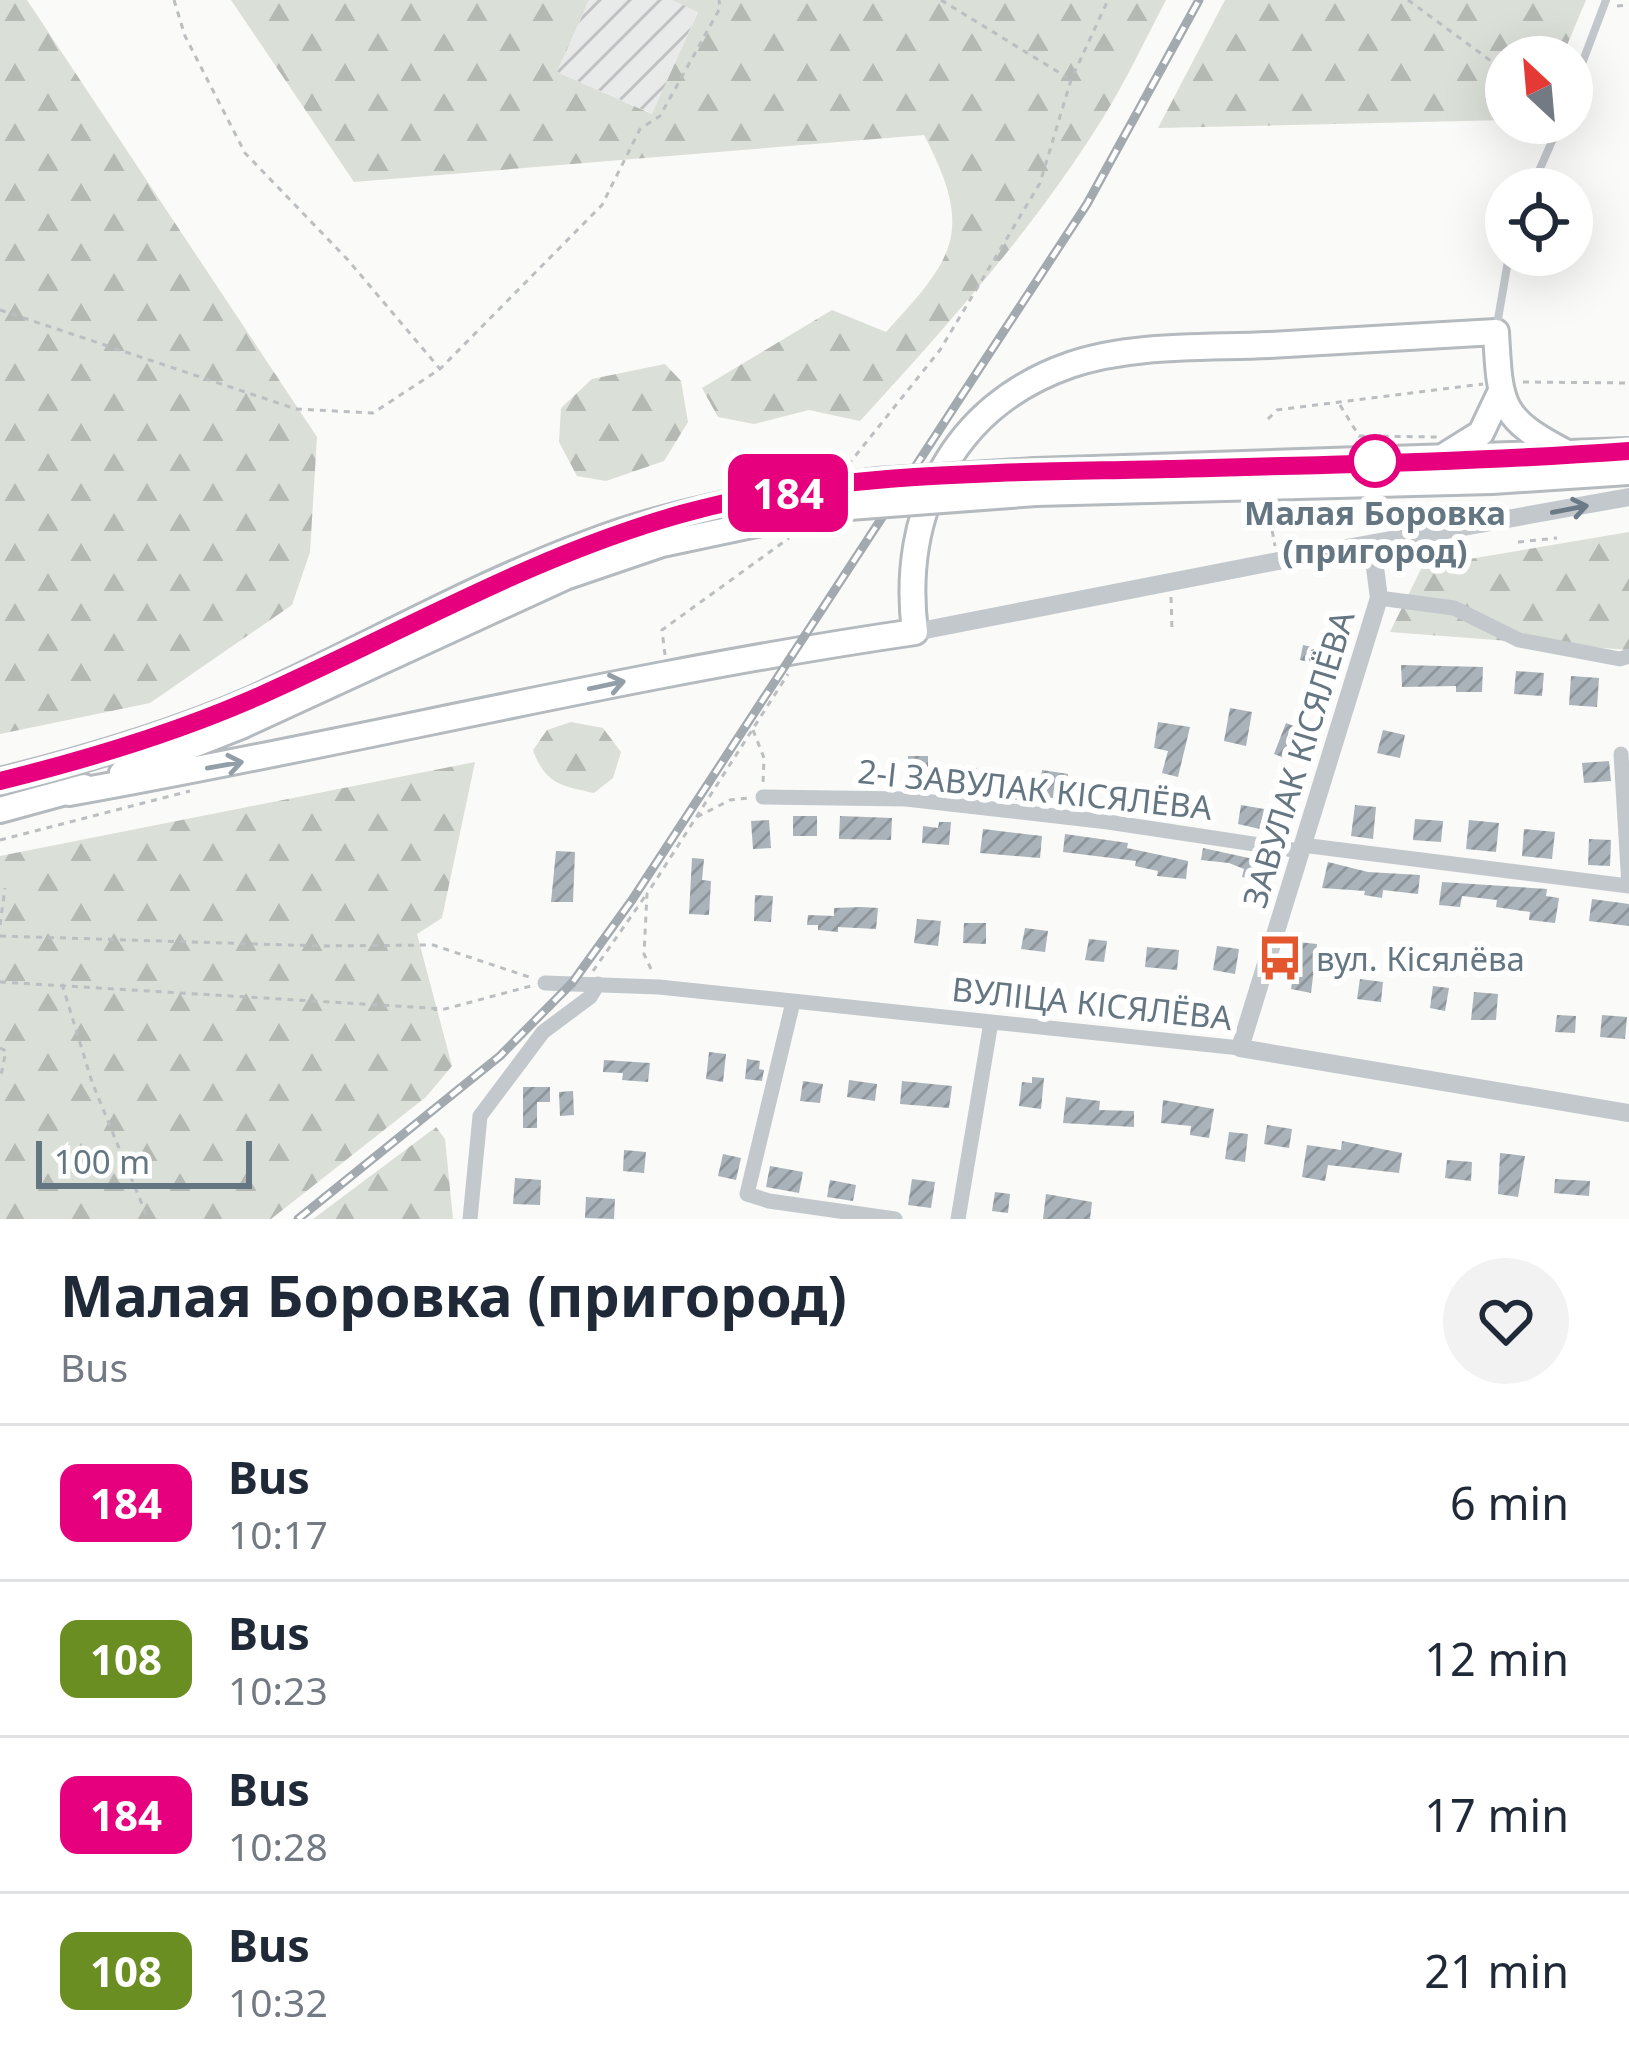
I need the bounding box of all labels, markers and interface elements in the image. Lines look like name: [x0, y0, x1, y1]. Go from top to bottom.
north arrow: [1485, 36, 1593, 144]
map controls: [1485, 36, 1593, 276]
button: locate: [1485, 168, 1593, 276]
marker: Малая Боровка (пригород): [1350, 436, 1400, 486]
line badge: 184: [719, 454, 857, 532]
text: 184: [752, 464, 824, 521]
place label: Малая Боровка (пригород): [1244, 490, 1506, 573]
one-way arrow: [1550, 497, 1589, 519]
street label: ЗАВУЛАК КІСЯЛЁВА: [1231, 604, 1365, 913]
one-way arrow: [586, 673, 625, 695]
street label: 2-І ЗАВУЛАК КІСЯЛЁВА: [856, 748, 1215, 830]
one-way arrow: [205, 753, 244, 776]
bus stop icon: вул. Кісялёва: [1255, 933, 1305, 983]
place label: вул. Кісялёва: [1316, 936, 1525, 981]
street label: ВУЛІЦА КІСЯЛЁВА: [950, 966, 1235, 1040]
scale bar: [36, 1135, 252, 1188]
text: 100 m: [54, 1139, 150, 1184]
text: Малая Боровка (пригород): [60, 1256, 847, 1334]
button: heart: [1443, 1258, 1569, 1384]
text: Bus: [60, 1340, 128, 1393]
text: Bus: [228, 1446, 310, 1507]
text: 6 min: [1450, 1472, 1569, 1533]
text: 184: [90, 1474, 162, 1531]
text: 10:17: [228, 1507, 328, 1560]
text: Bus: [228, 1602, 310, 1663]
text: 12 min: [1424, 1628, 1569, 1689]
text: 108: [90, 1630, 162, 1687]
text: 10:23: [228, 1663, 328, 1716]
text: Bus: [228, 1758, 310, 1819]
text: 17 min: [1424, 1784, 1569, 1845]
text: 184: [90, 1786, 162, 1843]
text: 10:28: [228, 1819, 328, 1872]
text: Bus: [228, 1914, 310, 1975]
text: 21 min: [1424, 1940, 1569, 2001]
text: 108: [90, 1942, 162, 1999]
text: 10:32: [228, 1975, 328, 2028]

